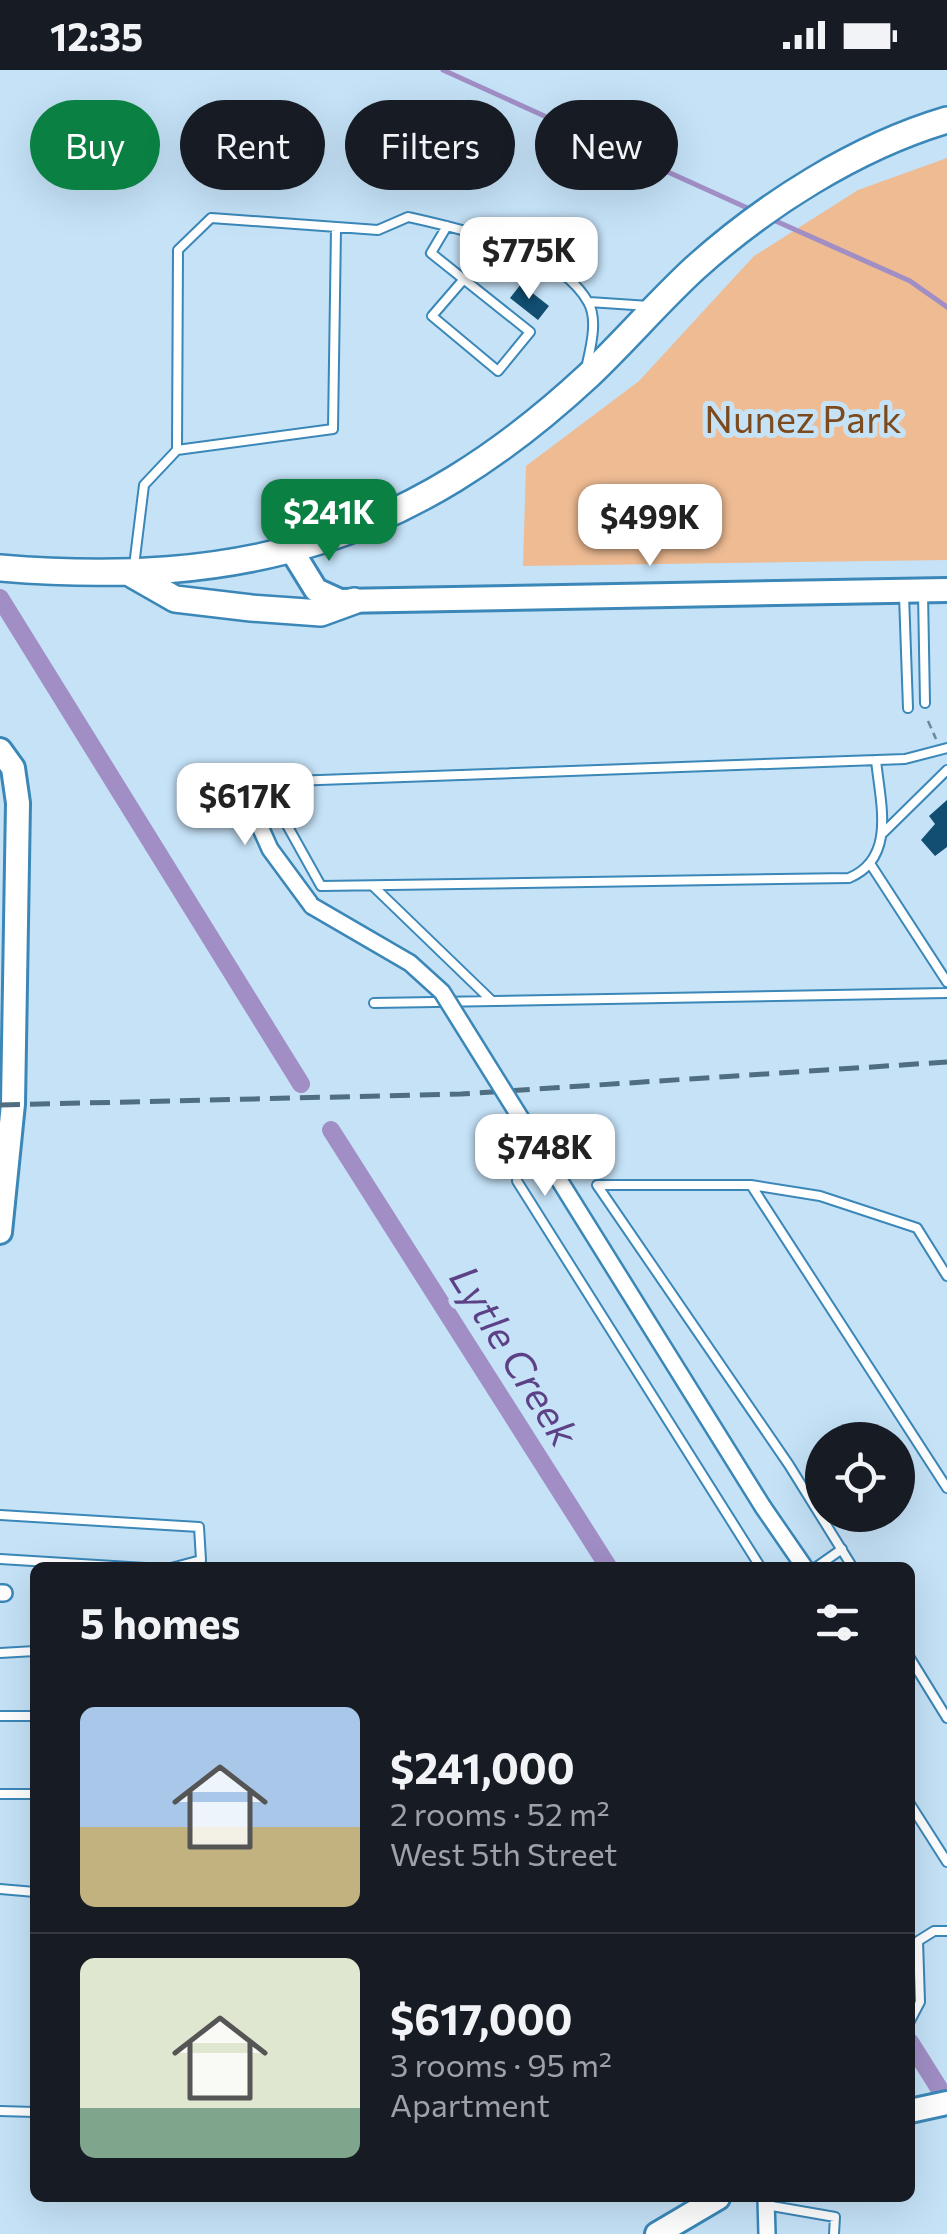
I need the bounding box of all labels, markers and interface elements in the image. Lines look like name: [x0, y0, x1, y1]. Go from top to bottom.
text: 12:35: [50, 12, 143, 59]
chip: Buy: [30, 100, 160, 190]
chip: Rent: [180, 100, 325, 190]
chip: Filters: [345, 100, 515, 190]
chip: New: [535, 100, 678, 190]
pin: $775K: [459, 217, 599, 302]
text: $775K: [482, 229, 576, 269]
park label: Nunez Park: [704, 394, 902, 441]
pin: $241K: [259, 479, 399, 564]
pin: $499K: [580, 484, 720, 569]
text: $241K: [283, 491, 375, 531]
text: $499K: [600, 496, 700, 536]
pin: $617K: [175, 763, 315, 848]
text: $617K: [199, 775, 291, 815]
pin: $748K: [475, 1114, 615, 1199]
text: $748K: [497, 1126, 593, 1166]
water label: Lytle Creek: [441, 1256, 591, 1455]
map controls: [805, 1422, 915, 1532]
button: locate: [805, 1422, 915, 1532]
icon: filters: [810, 1595, 865, 1650]
text: 5 homes: [80, 1596, 240, 1648]
text: $241,000: [390, 1741, 575, 1793]
icon: home: [160, 1747, 280, 1867]
text: 2 rooms · 52 m²: [390, 1793, 610, 1833]
text: West 5th Street: [390, 1833, 617, 1873]
text: $617,000: [390, 1992, 572, 2044]
icon: home: [160, 1998, 280, 2118]
text: 3 rooms · 95 m²: [390, 2044, 612, 2084]
text: Apartment: [390, 2084, 550, 2124]

